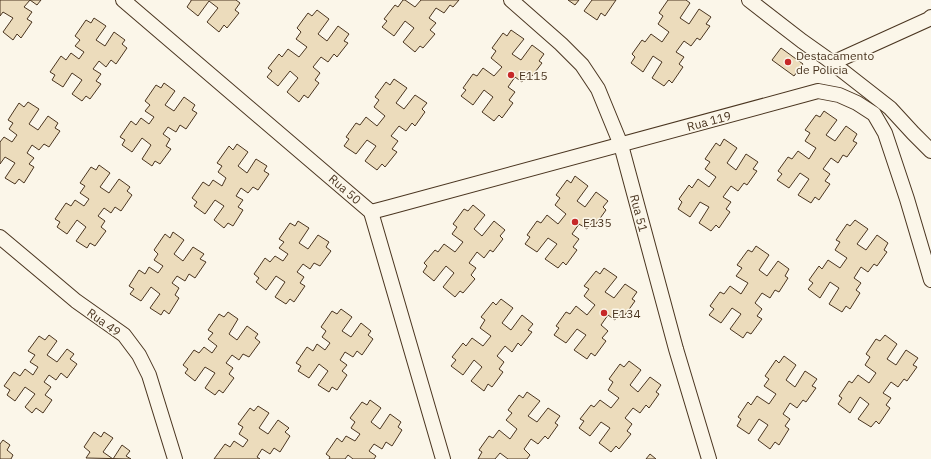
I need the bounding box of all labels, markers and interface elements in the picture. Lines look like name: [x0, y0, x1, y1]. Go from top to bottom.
place label: Destacamento de Policia: [796, 48, 875, 77]
marker: Destacamento de Policia: [783, 57, 793, 67]
place label: E115: [519, 68, 548, 83]
marker: E115: [506, 70, 516, 80]
street label: Rua 119: [685, 108, 733, 134]
street label: Rua 50: [326, 171, 364, 207]
street label: Rua 51: [627, 193, 651, 233]
place label: E135: [583, 215, 612, 230]
marker: E135: [570, 217, 580, 227]
street label: Rua 49: [84, 305, 124, 339]
place label: E134: [612, 306, 641, 321]
marker: E134: [599, 308, 609, 318]

